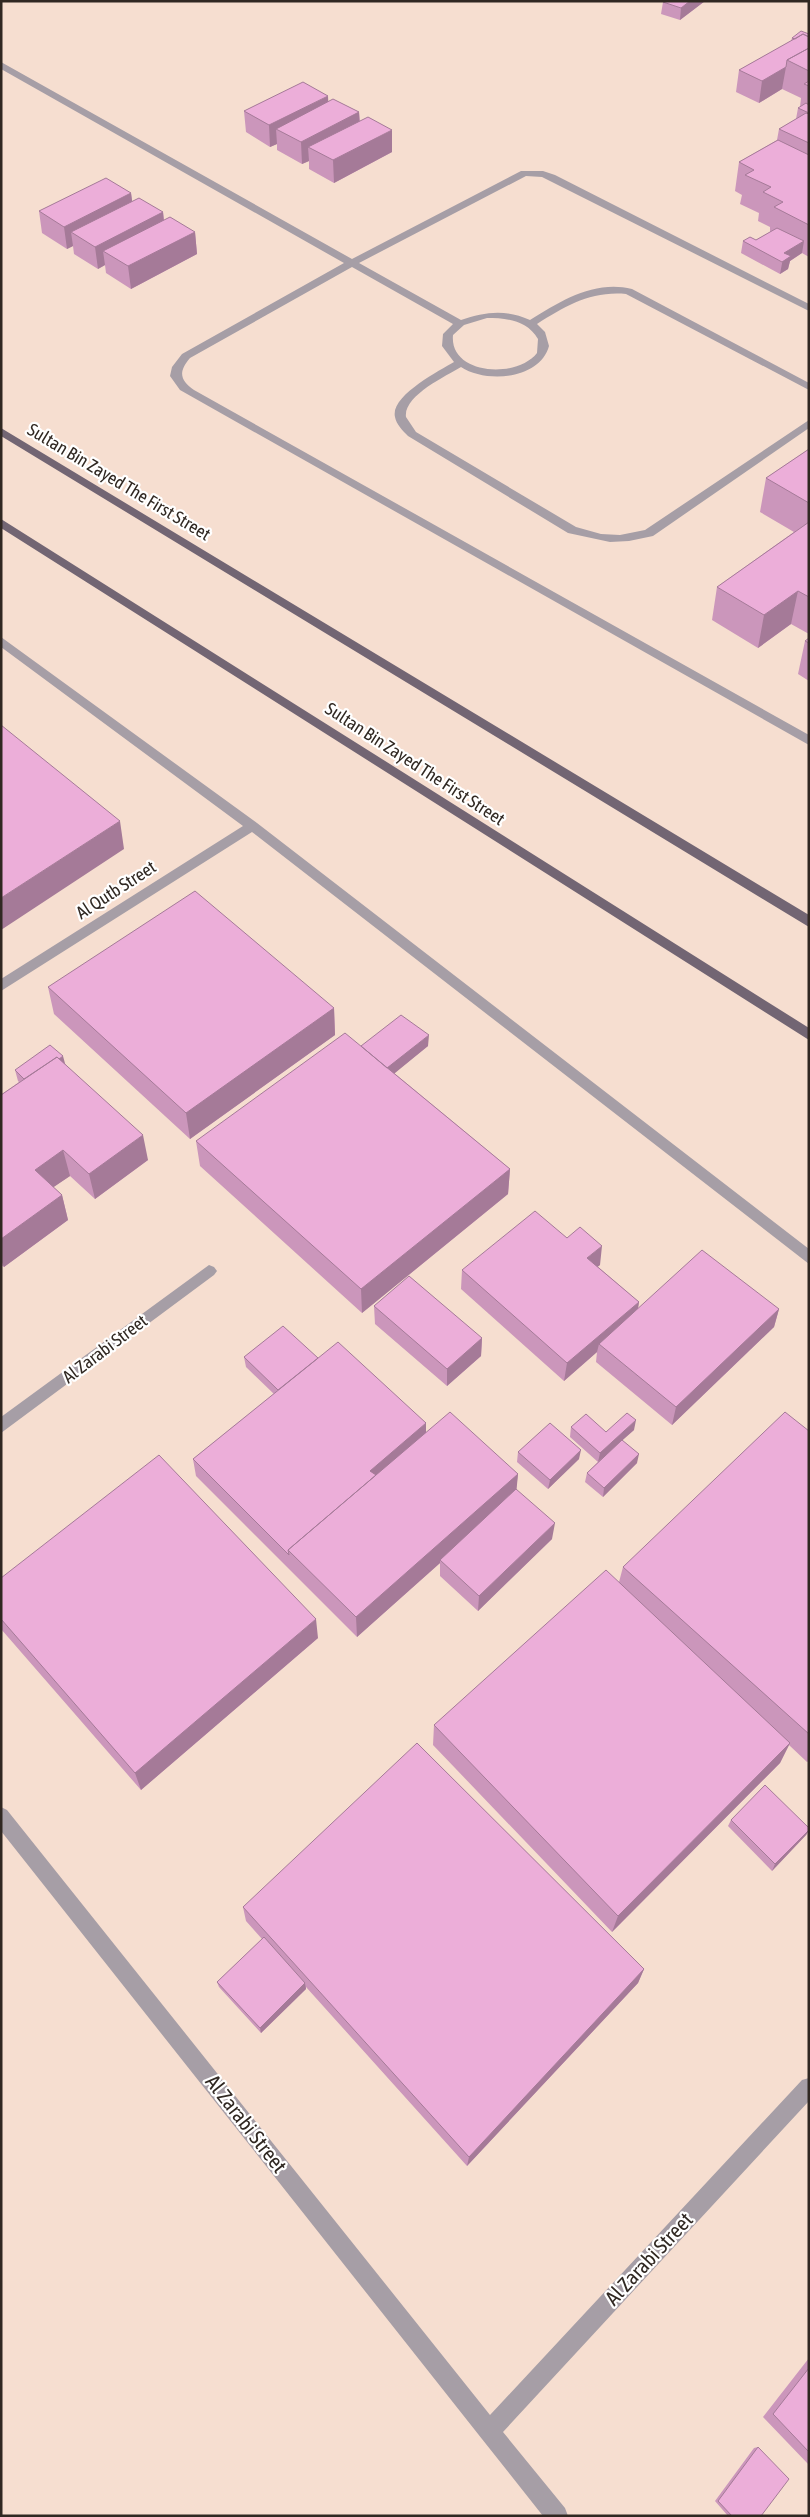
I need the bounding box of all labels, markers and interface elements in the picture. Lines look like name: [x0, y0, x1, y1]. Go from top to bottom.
street label: Sultan Bin Zayed The First Street: [24, 419, 214, 545]
street label: Sultan Bin Zayed The First Street: [322, 698, 509, 829]
street label: Al Qutb Street: [72, 856, 160, 923]
street label: Al Zarabi Street: [58, 1310, 151, 1387]
street label: Al Zarabi Street: [201, 2070, 292, 2177]
street label: Al Zarabi Street: [600, 2207, 697, 2309]

